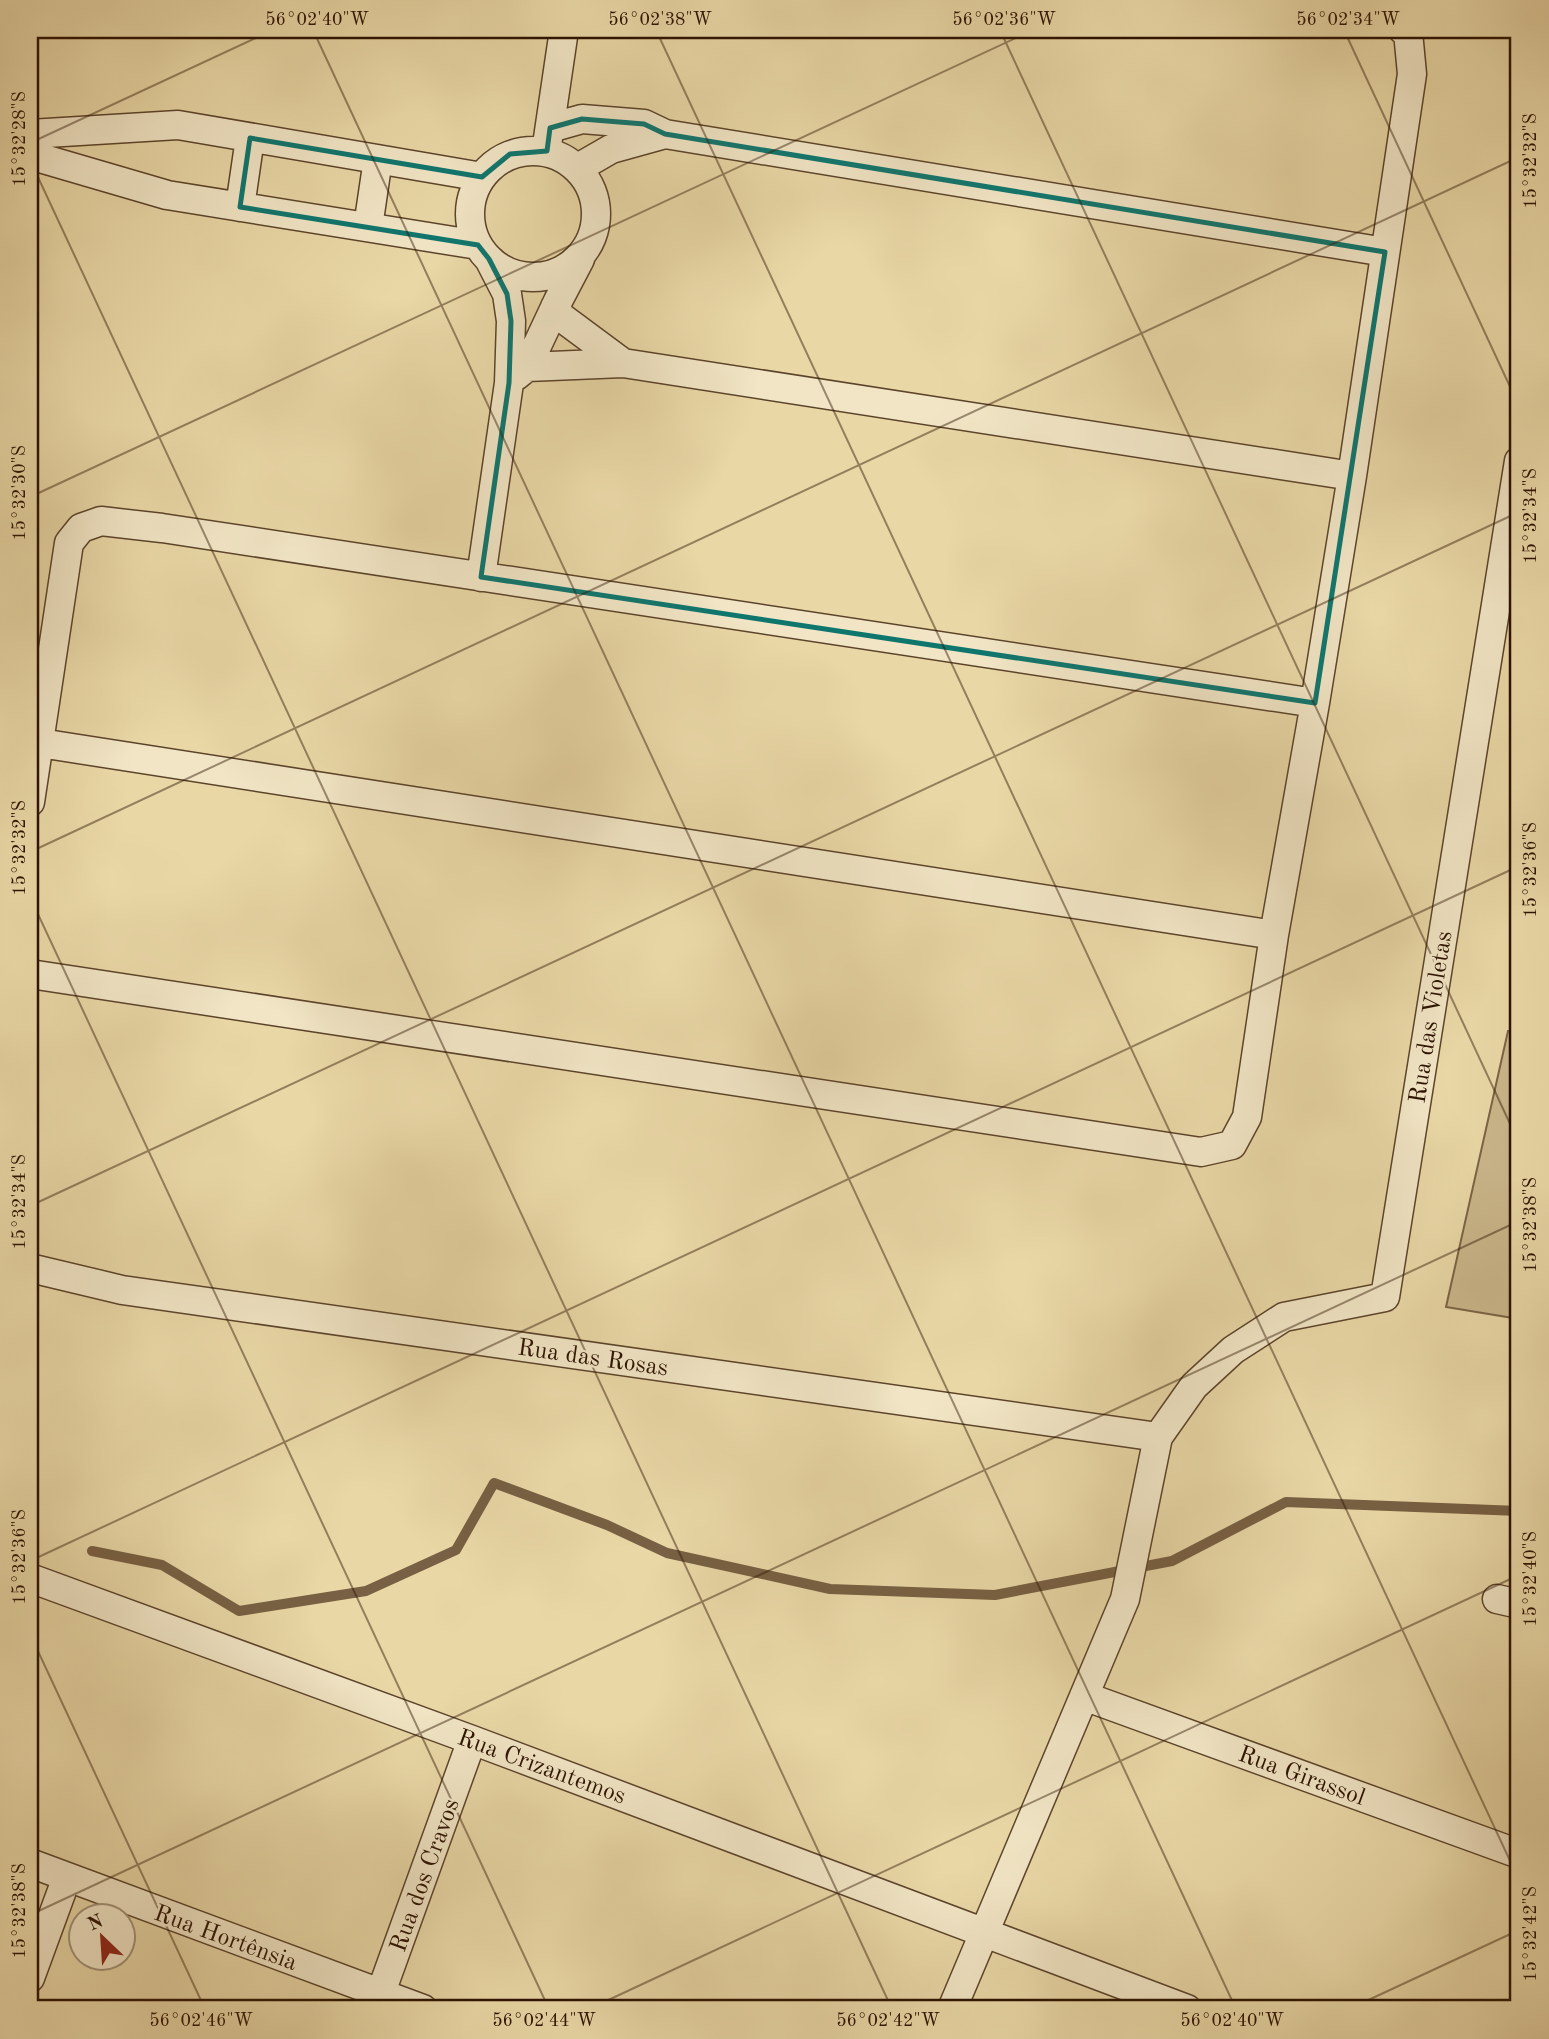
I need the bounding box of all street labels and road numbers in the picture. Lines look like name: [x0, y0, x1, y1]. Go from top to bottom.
street label: Rua das Violetas: [1407, 929, 1457, 1105]
street label: Rua das Rosas: [516, 1337, 670, 1381]
street label: Rua Crizantemos: [454, 1726, 629, 1809]
street label: Rua Girassol: [1235, 1743, 1368, 1811]
street label: Rua dos Cravos: [387, 1796, 465, 1955]
street label: Rua Hortênsia: [151, 1902, 300, 1976]

